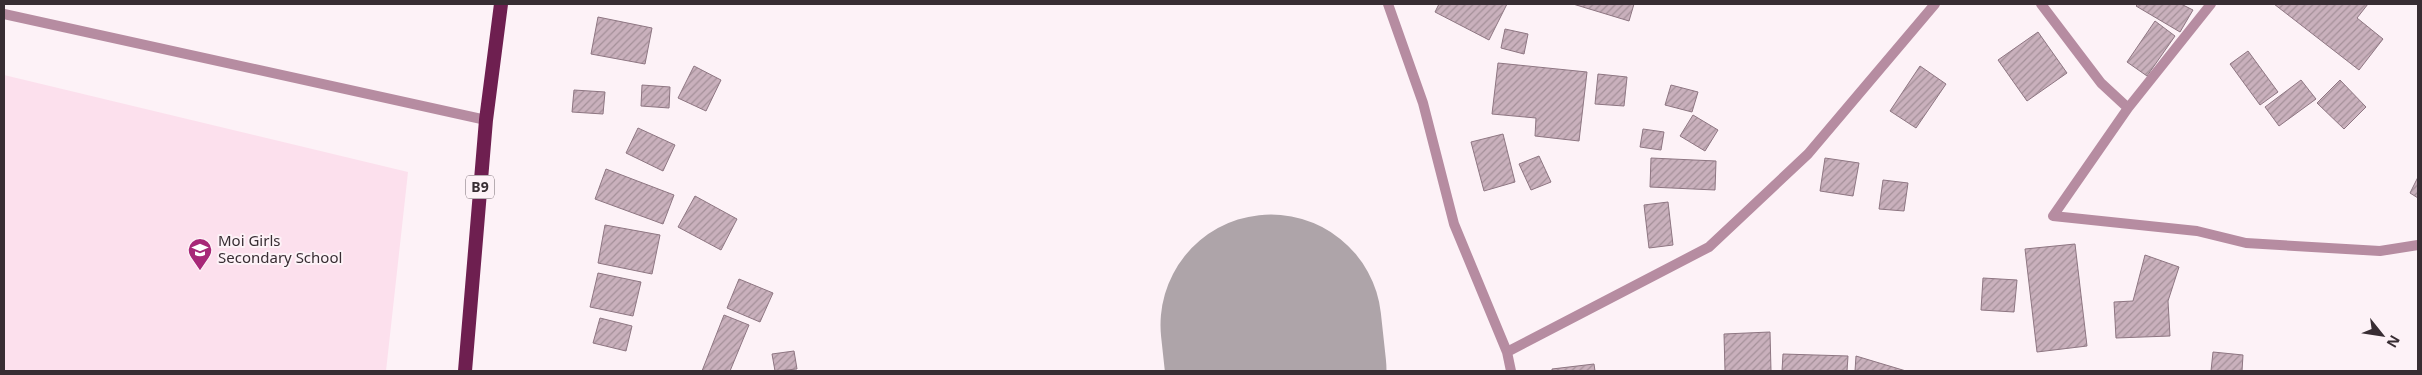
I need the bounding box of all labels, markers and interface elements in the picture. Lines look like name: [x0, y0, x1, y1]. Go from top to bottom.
road number: B9: [466, 176, 494, 198]
place label: Moi Girls Secondary School: [218, 230, 342, 267]
school or university icon: Moi Girls Secondary School: [187, 237, 213, 271]
north arrow: [2357, 310, 2407, 360]
text: N: [2383, 332, 2405, 351]

